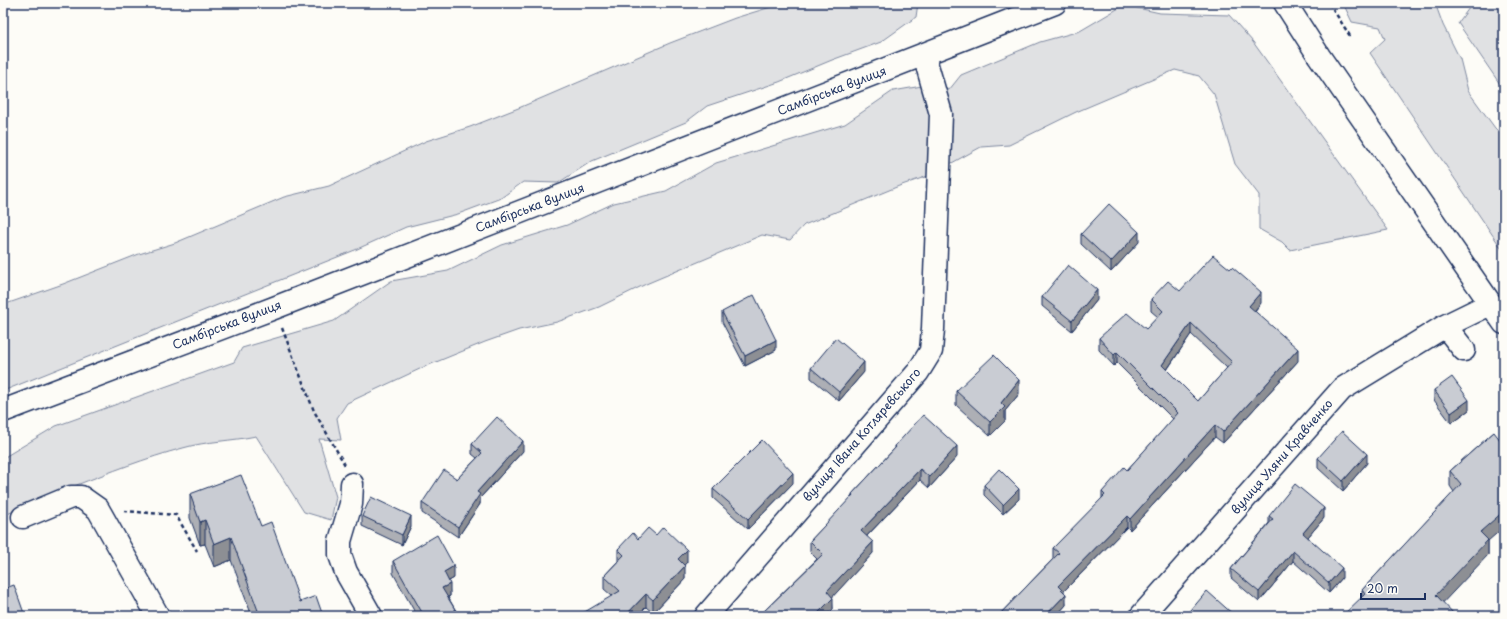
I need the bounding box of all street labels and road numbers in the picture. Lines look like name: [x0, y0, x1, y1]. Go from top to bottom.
street label: Самбірська вулиця: [775, 61, 889, 119]
street label: Самбірська вулиця: [473, 178, 587, 236]
street label: Самбірська вулиця: [170, 295, 284, 353]
street label: вулиця Івана Котляревського: [798, 363, 925, 505]
street label: вулиця Уляни Кравченко: [1226, 395, 1337, 518]

